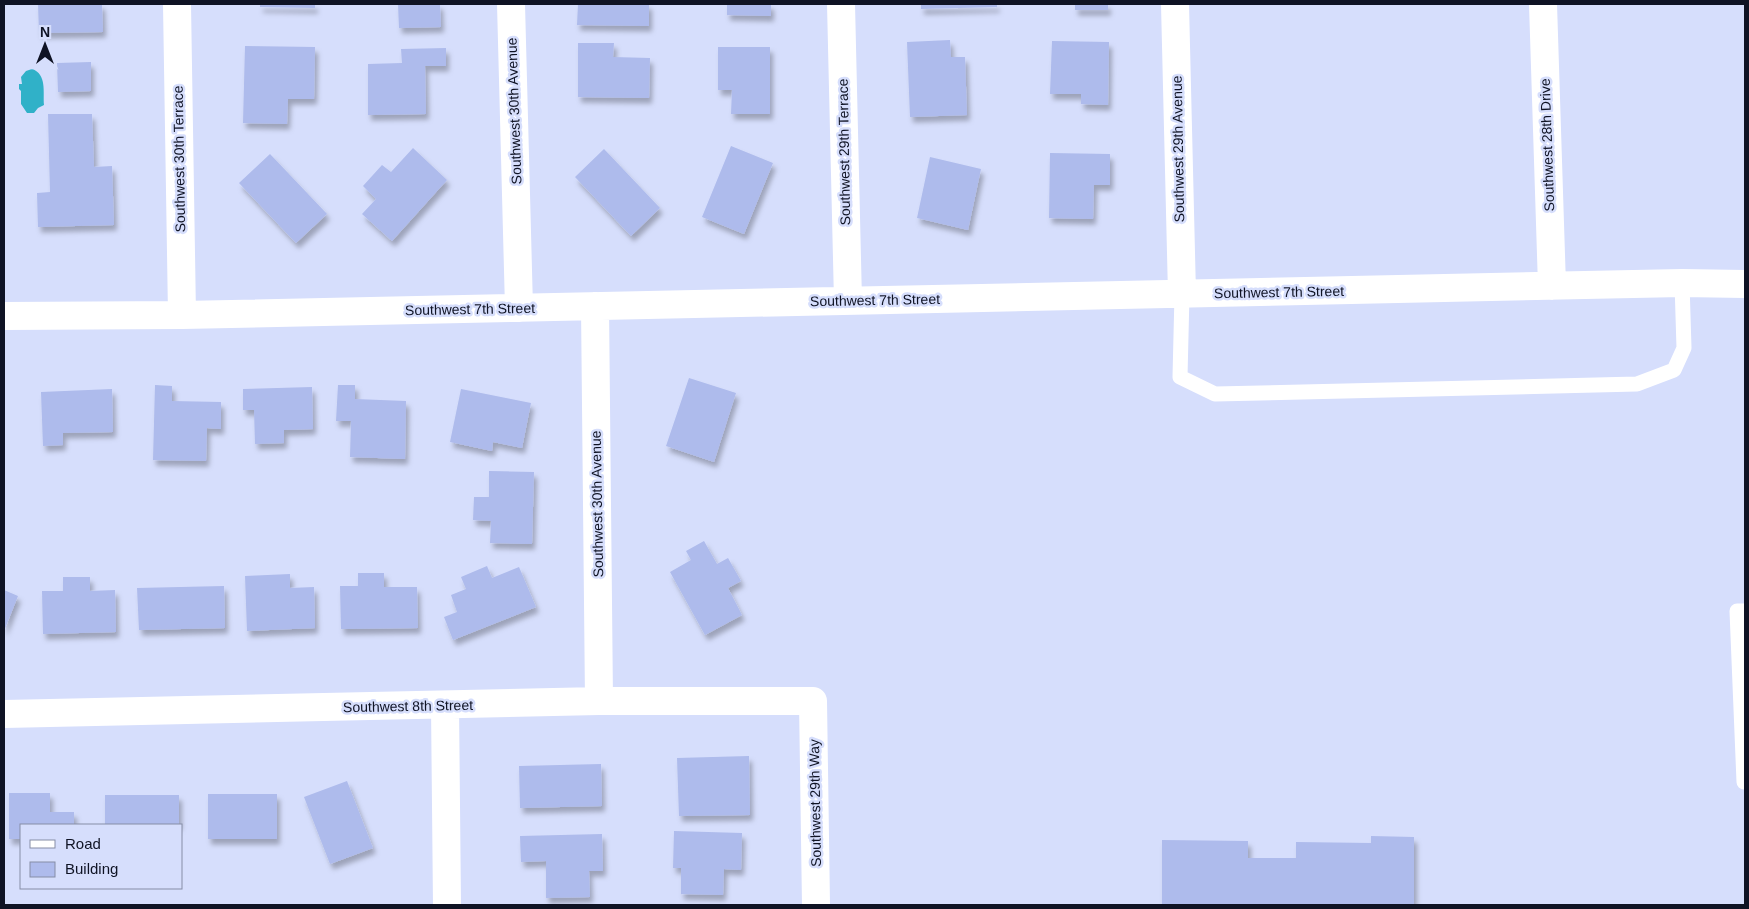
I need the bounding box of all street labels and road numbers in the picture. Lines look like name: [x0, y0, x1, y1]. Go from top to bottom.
street label: Southwest 30th Avenue: [503, 37, 525, 185]
street label: Southwest 29th Avenue: [1169, 75, 1187, 223]
street label: Southwest 29th Terrace: [835, 78, 853, 226]
street label: Southwest 28th Drive: [1537, 78, 1557, 212]
street label: Southwest 30th Terrace: [170, 85, 188, 233]
street label: Southwest 7th Street: [1214, 283, 1344, 301]
street label: Southwest 7th Street: [810, 291, 940, 309]
street label: Southwest 7th Street: [405, 300, 535, 318]
street label: Southwest 30th Avenue: [588, 430, 606, 578]
street label: Southwest 8th Street: [343, 697, 473, 715]
street label: Southwest 29th Way: [806, 739, 824, 867]

